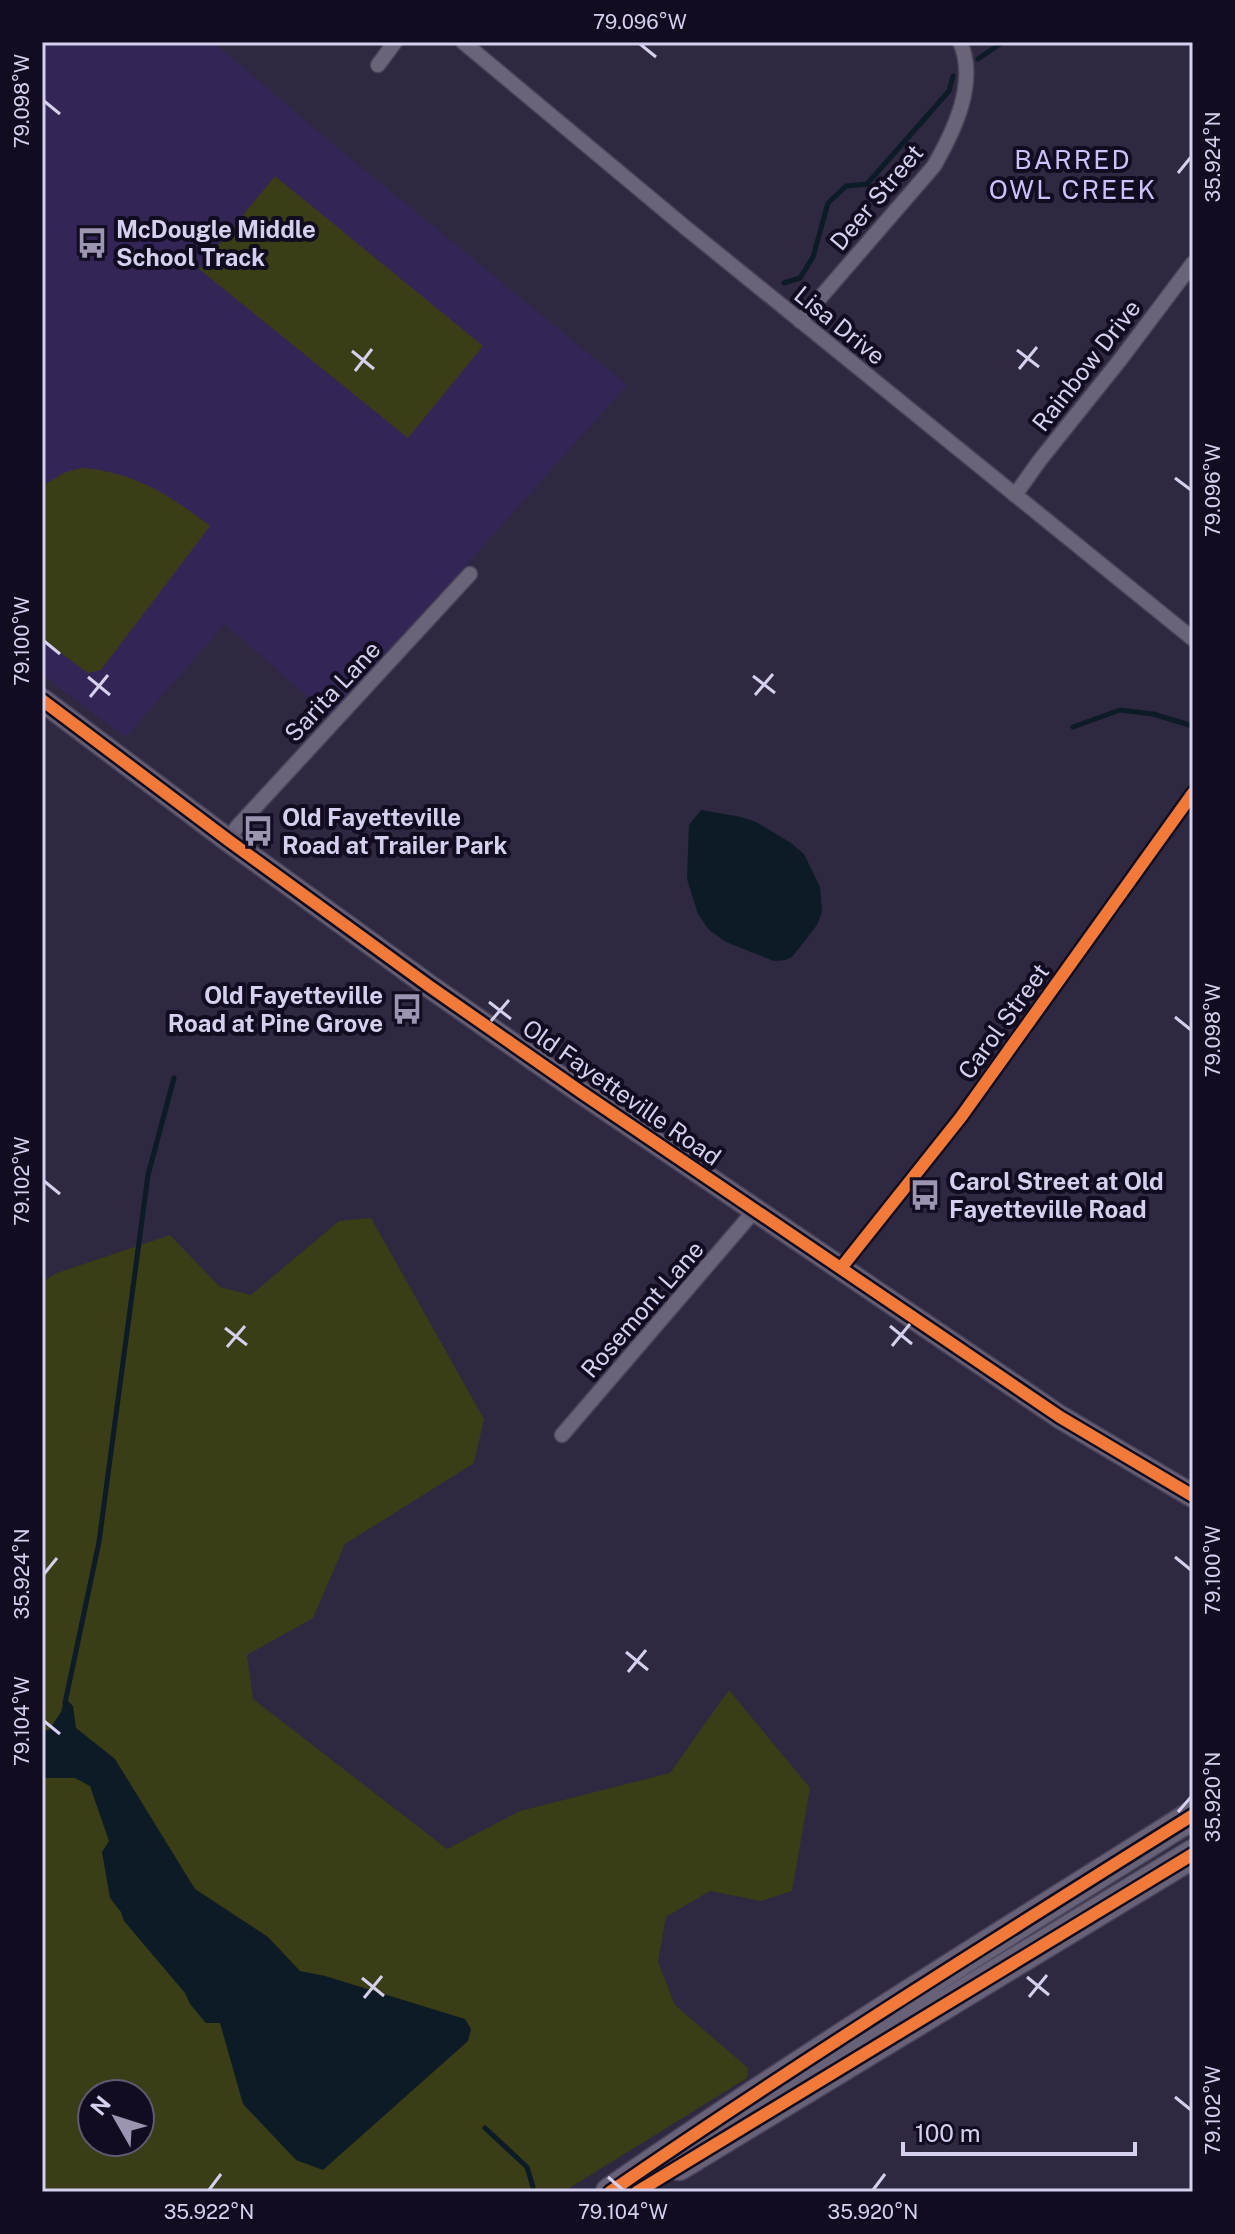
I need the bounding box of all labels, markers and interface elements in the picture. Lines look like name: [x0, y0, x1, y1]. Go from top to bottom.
text: 79.096°W: [593, 10, 687, 34]
text: 79.098°W: [10, 54, 34, 148]
text: 35.924°N: [1201, 111, 1225, 203]
street label: Deer Street: [824, 139, 928, 255]
district label: BARRED OWL CREEK: [989, 144, 1157, 205]
place label: McDougle Middle School Track: [116, 215, 316, 271]
bus stop icon: McDougle Middle School Track: [75, 226, 109, 260]
street label: Lisa Drive: [789, 280, 891, 370]
street label: Rainbow Drive: [1026, 294, 1146, 436]
text: 79.096°W: [1201, 443, 1225, 537]
text: 79.100°W: [10, 596, 34, 686]
street label: Sarita Lane: [278, 635, 386, 747]
place label: Old Fayetteville Road at Trailer Park: [282, 803, 507, 859]
bus stop icon: Old Fayetteville Road at Trailer Park: [241, 814, 275, 848]
street label: Carol Street: [952, 958, 1054, 1084]
place label: Old Fayetteville Road at Pine Grove: [168, 981, 383, 1037]
text: 79.098°W: [1201, 983, 1225, 1077]
bus stop icon: Old Fayetteville Road at Pine Grove: [390, 992, 424, 1026]
street label: Old Fayetteville Road: [518, 1013, 726, 1171]
text: 79.102°W: [10, 1136, 34, 1226]
place label: Carol Street at Old Fayetteville Road: [949, 1167, 1164, 1223]
bus stop icon: Carol Street at Old Fayetteville Road: [908, 1178, 942, 1212]
street label: Rosemont Lane: [575, 1235, 709, 1383]
text: 79.100°W: [1201, 1525, 1225, 1615]
text: 35.924°N: [10, 1528, 34, 1620]
text: 79.104°W: [10, 1676, 34, 1766]
text: 35.920°N: [1201, 1752, 1225, 1842]
text: 79.102°W: [1201, 2065, 1225, 2155]
north arrow: [76, 2078, 156, 2158]
text: N: [85, 2091, 116, 2120]
scale bar: [903, 2106, 1135, 2156]
text: 100 m: [915, 2119, 981, 2147]
text: 35.922°N: [164, 2200, 254, 2224]
text: 79.104°W: [578, 2200, 668, 2224]
text: 35.920°N: [828, 2200, 918, 2224]

